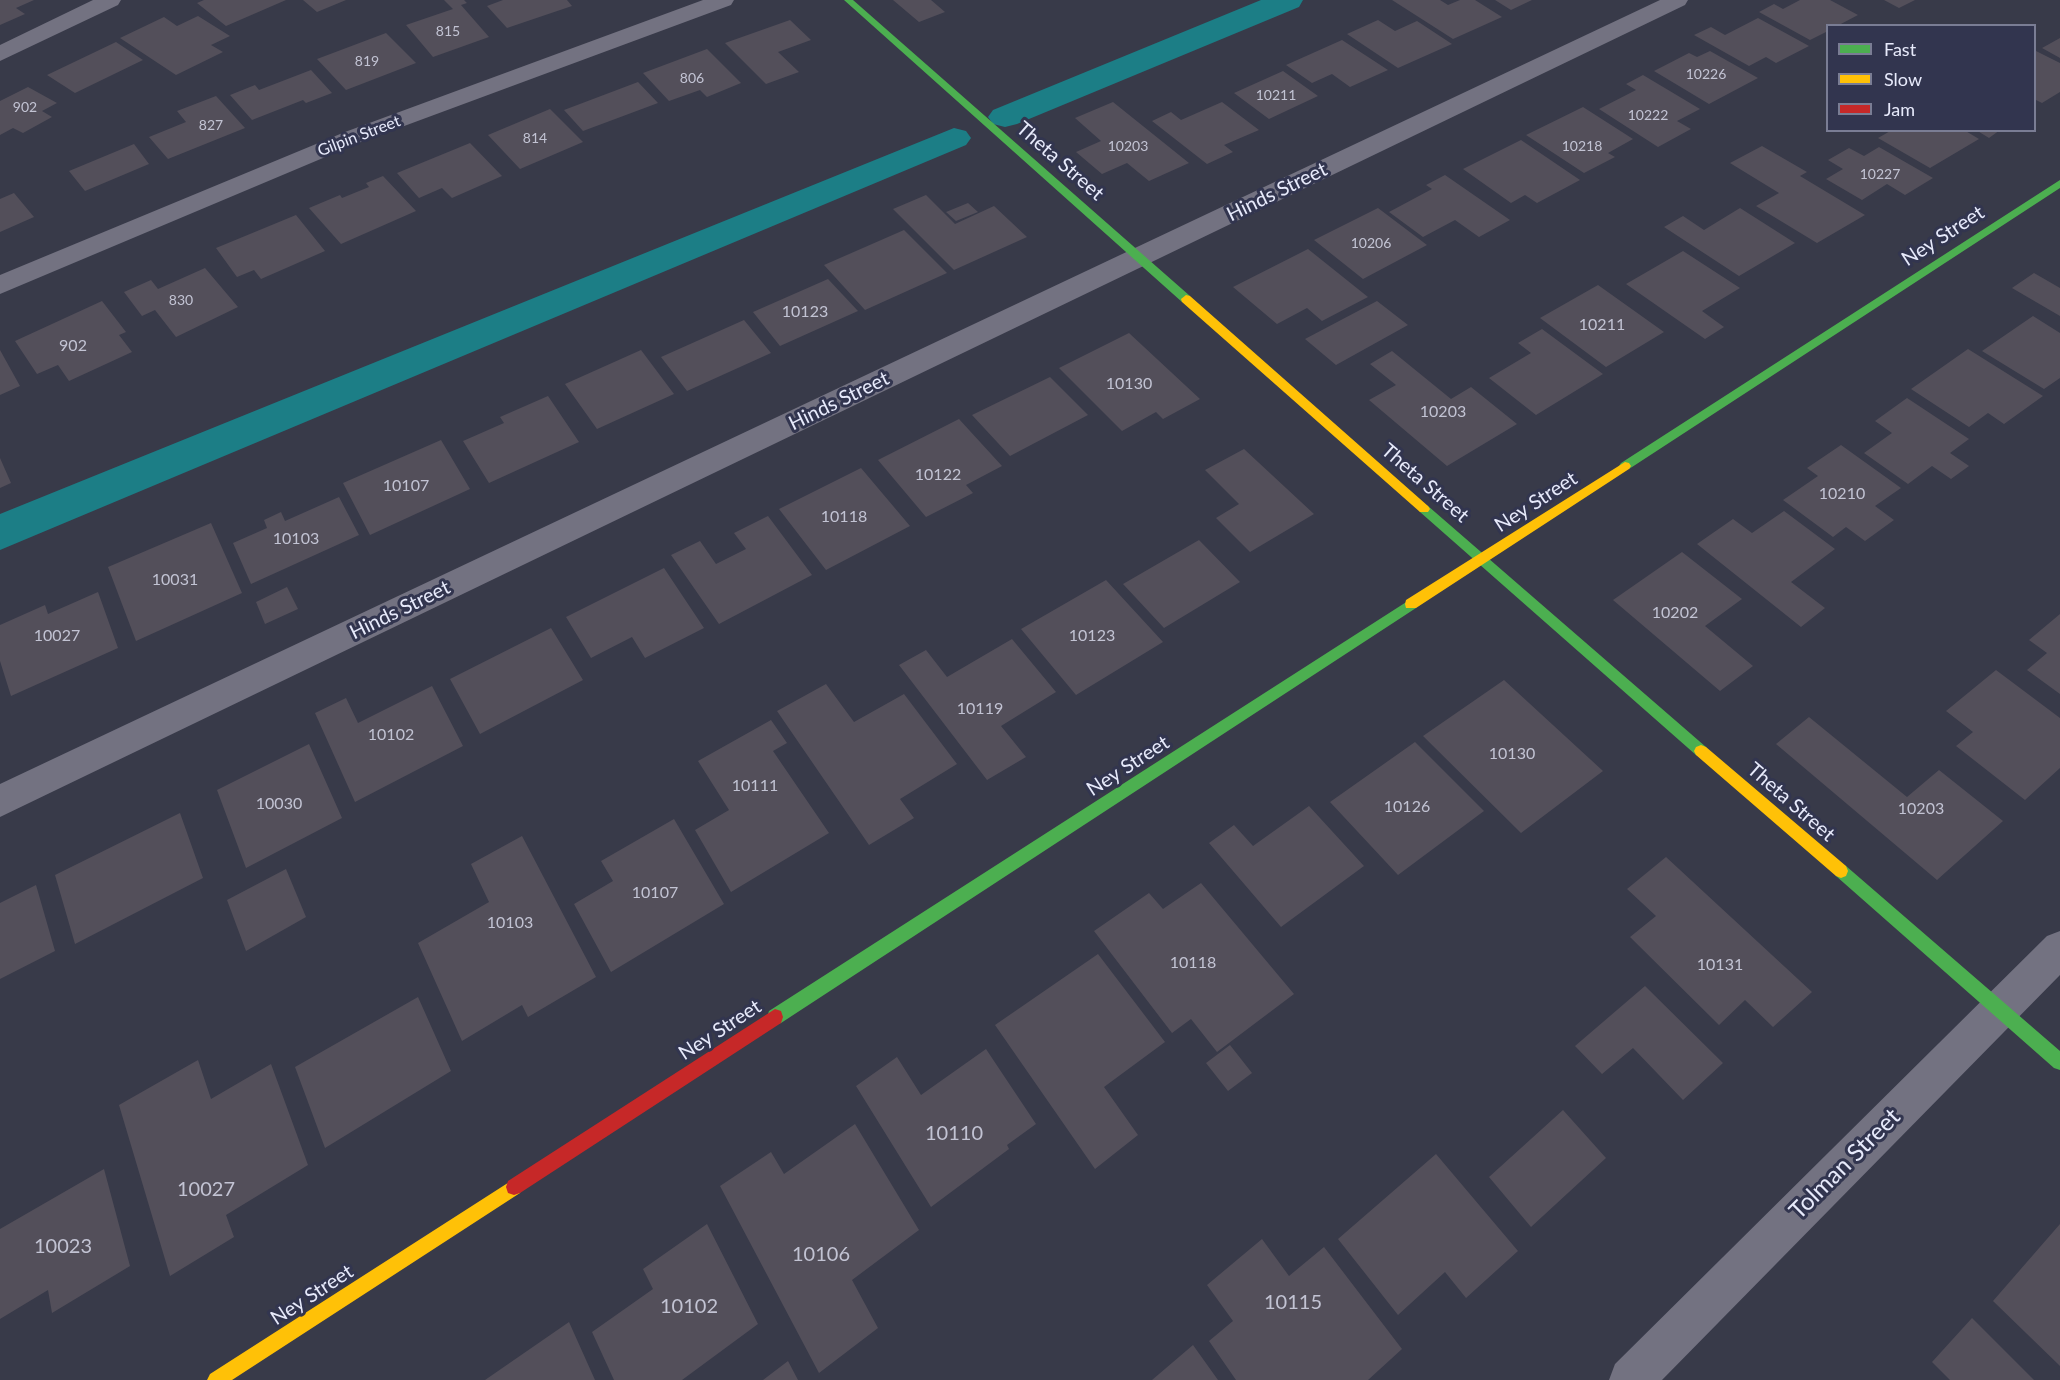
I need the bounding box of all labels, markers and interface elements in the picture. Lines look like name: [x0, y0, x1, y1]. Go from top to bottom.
house number: 815: [436, 23, 460, 39]
legend: [1826, 24, 2036, 132]
text: Fast: [1884, 38, 1916, 60]
house number: 819: [355, 53, 379, 69]
house number: 10226: [1686, 66, 1726, 82]
text: Slow: [1884, 68, 1922, 90]
house number: 806: [680, 70, 704, 86]
house number: 10211: [1256, 87, 1296, 103]
text: Jam: [1884, 98, 1915, 120]
house number: 902: [13, 99, 37, 115]
house number: 10222: [1628, 107, 1668, 123]
street label: Gilpin Street: [315, 111, 403, 161]
street label: Theta Street: [1011, 116, 1109, 206]
house number: 827: [199, 117, 223, 133]
house number: 814: [523, 130, 547, 146]
house number: 10203: [1108, 138, 1148, 154]
house number: 10218: [1562, 138, 1602, 154]
street label: Hinds Street: [1223, 157, 1331, 227]
house number: 10227: [1860, 166, 1900, 182]
street label: Ney Street: [1897, 201, 1989, 271]
house number: 10206: [1351, 235, 1391, 251]
house number: 830: [169, 292, 193, 308]
house number: 10123: [782, 302, 828, 322]
house number: 10211: [1579, 315, 1625, 335]
house number: 902: [59, 336, 87, 356]
street label: Hinds Street: [785, 366, 893, 436]
house number: 10130: [1106, 374, 1152, 394]
house number: 10203: [1420, 402, 1466, 422]
street label: Theta Street: [1376, 438, 1474, 528]
house number: 10122: [915, 465, 961, 485]
street label: Ney Street: [1490, 467, 1582, 537]
house number: 10107: [383, 476, 429, 496]
house number: 10210: [1819, 484, 1865, 504]
house number: 10118: [821, 507, 867, 527]
house number: 10103: [273, 529, 319, 549]
house number: 10031: [152, 570, 198, 590]
street label: Hinds Street: [346, 575, 454, 645]
house number: 10202: [1652, 603, 1698, 623]
house number: 10027: [34, 626, 80, 646]
house number: 10123: [1069, 626, 1115, 646]
house number: 10119: [957, 699, 1003, 719]
house number: 10102: [368, 725, 414, 745]
street label: Ney Street: [1082, 731, 1174, 801]
house number: 10130: [1489, 744, 1535, 764]
street label: Theta Street: [1742, 757, 1840, 847]
house number: 10111: [732, 776, 778, 796]
house number: 10030: [256, 794, 302, 814]
house number: 10126: [1384, 797, 1430, 817]
house number: 10203: [1898, 799, 1944, 819]
house number: 10107: [632, 883, 678, 903]
house number: 10103: [487, 913, 533, 933]
house number: 10118: [1170, 953, 1216, 973]
house number: 10131: [1697, 955, 1743, 975]
street label: Ney Street: [674, 995, 766, 1065]
street label: Tolman Street: [1784, 1103, 1906, 1225]
house number: 10110: [925, 1122, 983, 1146]
house number: 10027: [177, 1178, 235, 1202]
house number: 10023: [34, 1235, 92, 1259]
house number: 10106: [792, 1243, 850, 1267]
street label: Ney Street: [266, 1260, 358, 1330]
house number: 10115: [1264, 1291, 1322, 1315]
house number: 10102: [660, 1295, 718, 1319]

